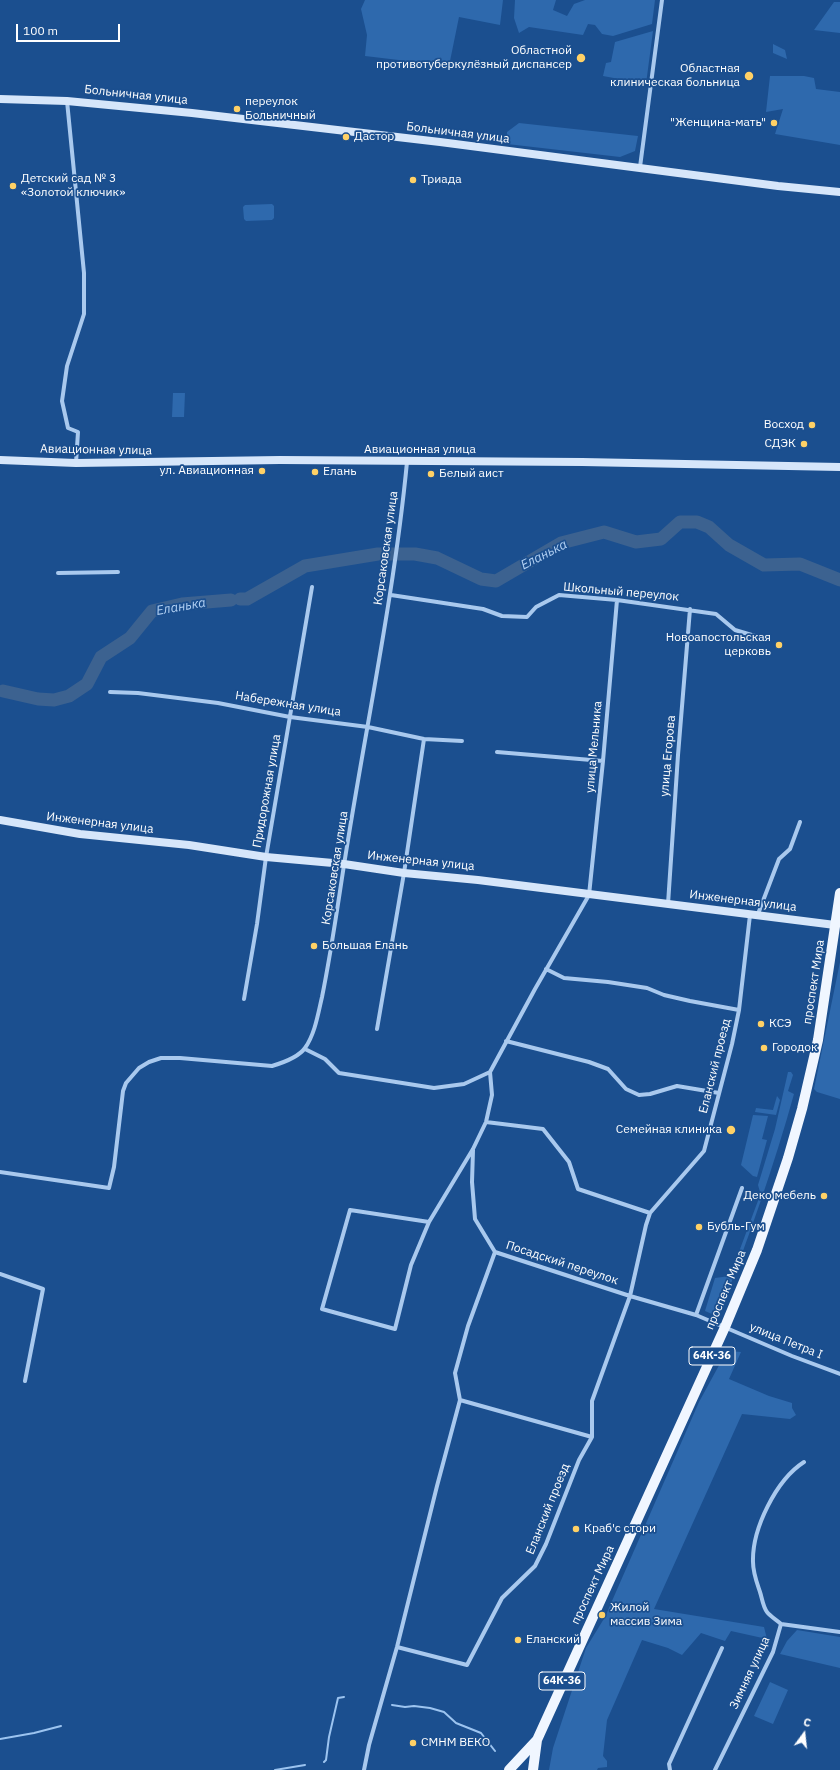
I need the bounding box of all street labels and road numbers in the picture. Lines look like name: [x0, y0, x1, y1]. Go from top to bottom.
street label: Больничная улица: [84, 82, 188, 108]
street label: Больничная улица: [406, 120, 510, 146]
street label: Авиационная улица: [40, 442, 152, 458]
street label: Авиационная улица: [364, 443, 476, 457]
street label: Корсаковская улица: [371, 490, 401, 606]
street label: Школьный переулок: [563, 580, 679, 604]
street label: Набережная улица: [234, 689, 342, 719]
street label: улица Мельника: [583, 700, 605, 794]
street label: улица Егорова: [657, 715, 679, 797]
street label: Придорожная улица: [250, 733, 284, 849]
street label: Инженерная улица: [46, 809, 154, 837]
street label: Корсаковская улица: [319, 810, 351, 926]
street label: Инженерная улица: [367, 848, 475, 874]
street label: Инженерная улица: [689, 887, 797, 915]
street label: проспект Мира: [800, 939, 828, 1025]
street label: Еланский проезд: [696, 1017, 734, 1115]
street label: Посадский переулок: [504, 1238, 620, 1288]
street label: проспект Мира: [703, 1248, 749, 1332]
street label: улица Петра I: [747, 1320, 825, 1362]
road number: 64К-36: [689, 1347, 735, 1365]
street label: Еланский проезд: [523, 1461, 573, 1557]
street label: проспект Мира: [568, 1543, 618, 1627]
street label: Зимняя улица: [727, 1634, 773, 1712]
road number: 64К-36: [539, 1672, 585, 1690]

